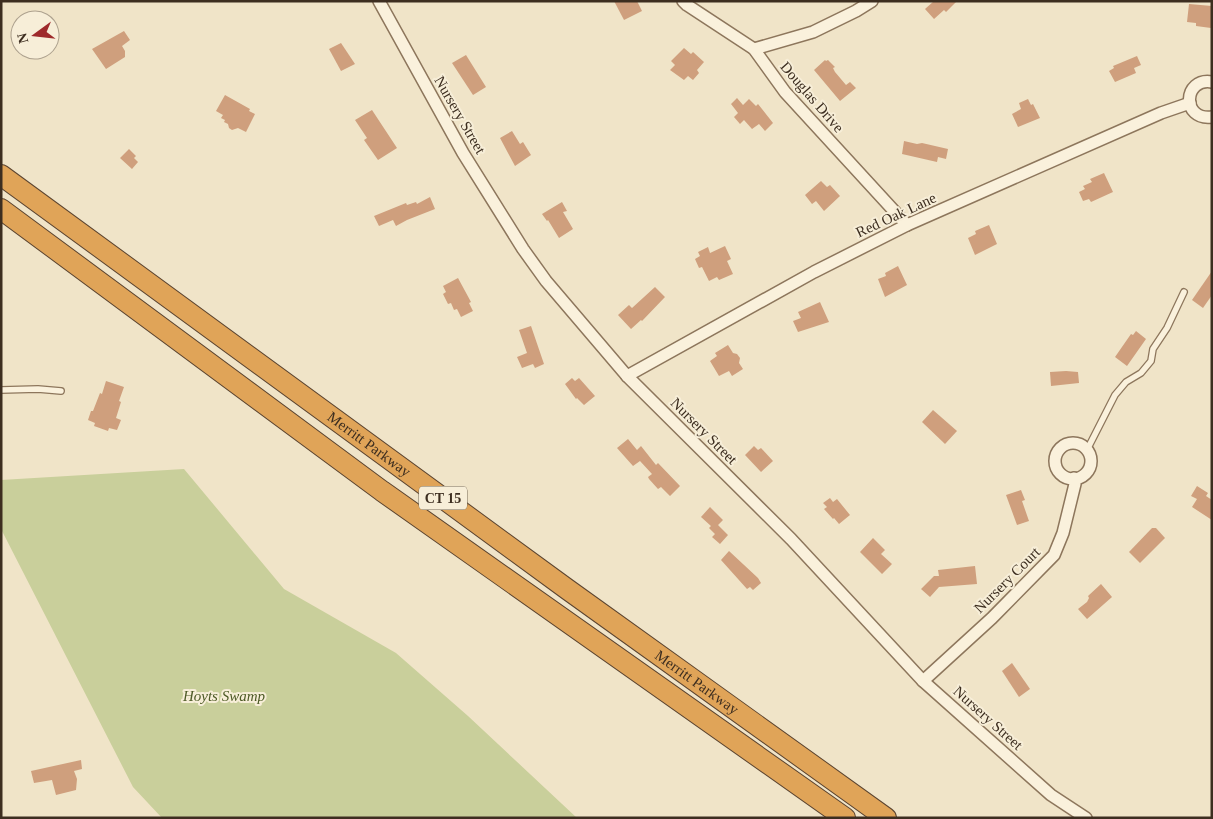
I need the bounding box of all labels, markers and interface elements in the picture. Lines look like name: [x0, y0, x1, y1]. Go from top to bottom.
north arrow: [10, 10, 60, 60]
text: N: [14, 31, 31, 45]
street label: Douglas Drive: [777, 59, 847, 136]
street label: Nursery Street: [431, 73, 489, 157]
street label: Red Oak Lane: [853, 189, 939, 241]
street label: Nursery Street: [668, 395, 741, 468]
street label: Merritt Parkway: [324, 409, 414, 480]
road number: CT 15: [419, 486, 467, 509]
street label: Nursery Court: [971, 543, 1044, 616]
street label: Merritt Parkway: [652, 647, 742, 718]
street label: Nursery Street: [950, 683, 1026, 754]
park label: Hoyts Swamp: [182, 688, 266, 704]

